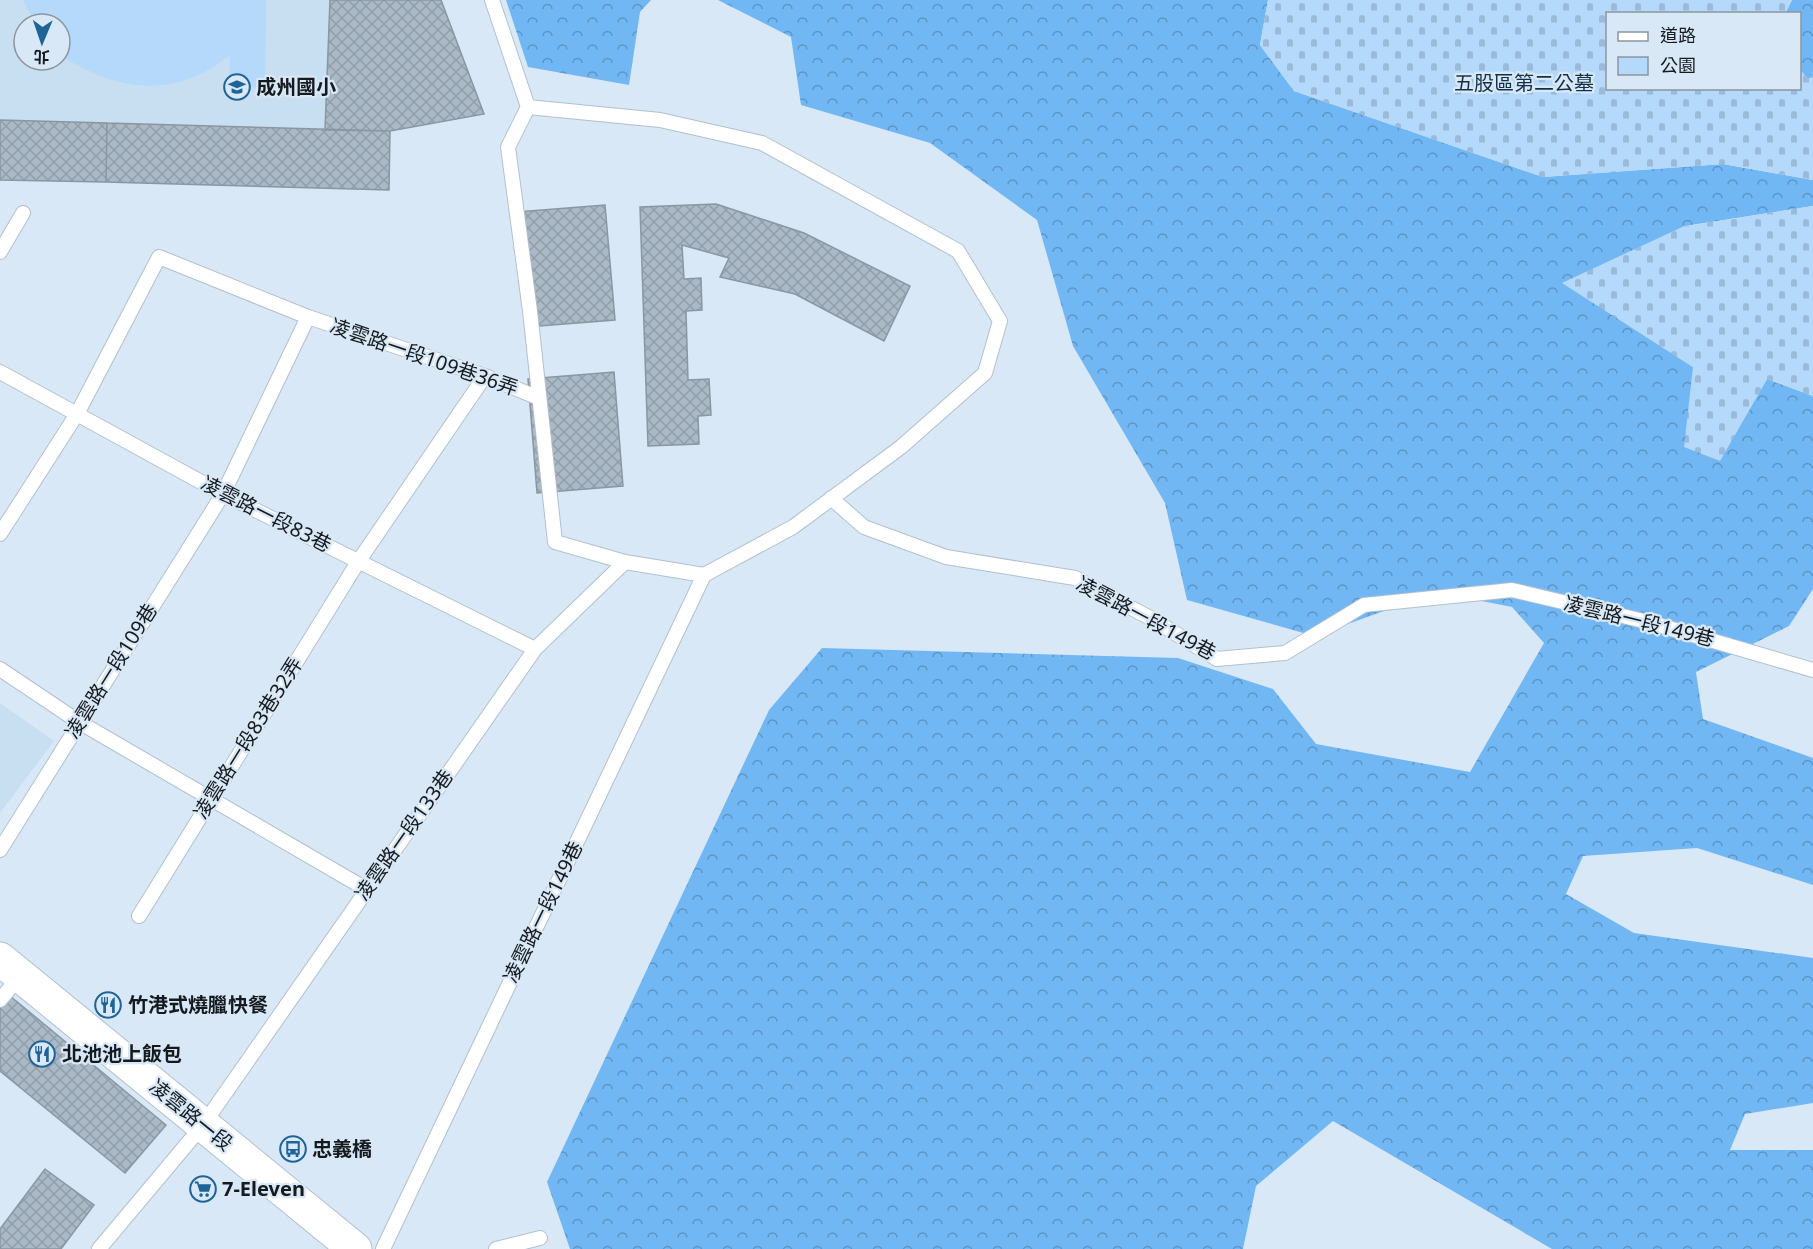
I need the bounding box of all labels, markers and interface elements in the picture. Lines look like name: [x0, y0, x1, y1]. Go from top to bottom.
north arrow: [12, 12, 72, 72]
legend: [1606, 12, 1801, 90]
text: 道路: [1660, 23, 1696, 47]
text: 北: [33, 46, 50, 68]
text: 公園: [1660, 53, 1696, 77]
park label: 五股區第二公墓: [1454, 69, 1594, 96]
school or university icon: 成州國小: [222, 72, 252, 102]
place label: 成州國小: [256, 73, 336, 100]
street label: 凌雲路一段109巷36弄: [327, 312, 522, 401]
street label: 凌雲路一段83巷: [196, 469, 336, 558]
street label: 凌雲路一段149巷: [1072, 569, 1221, 666]
street label: 凌雲路一段149巷: [1561, 589, 1717, 652]
street label: 凌雲路一段109巷: [58, 598, 163, 743]
street label: 凌雲路一段83巷32弄: [187, 652, 308, 824]
street label: 凌雲路一段133巷: [348, 764, 459, 906]
street label: 凌雲路一段149巷: [497, 837, 589, 987]
restaurant icon: 竹港式燒臘快餐: [93, 990, 123, 1020]
place label: 竹港式燒臘快餐: [128, 991, 268, 1018]
restaurant icon: 北池池上飯包: [27, 1039, 57, 1069]
place label: 北池池上飯包: [62, 1040, 182, 1067]
street label: 凌雲路一段: [144, 1073, 239, 1157]
bus stop icon: 忠義橋: [278, 1134, 308, 1164]
place label: 忠義橋: [312, 1135, 372, 1162]
supermarket icon: 7-Eleven: [188, 1174, 218, 1204]
place label: 7-Eleven: [222, 1175, 305, 1202]

